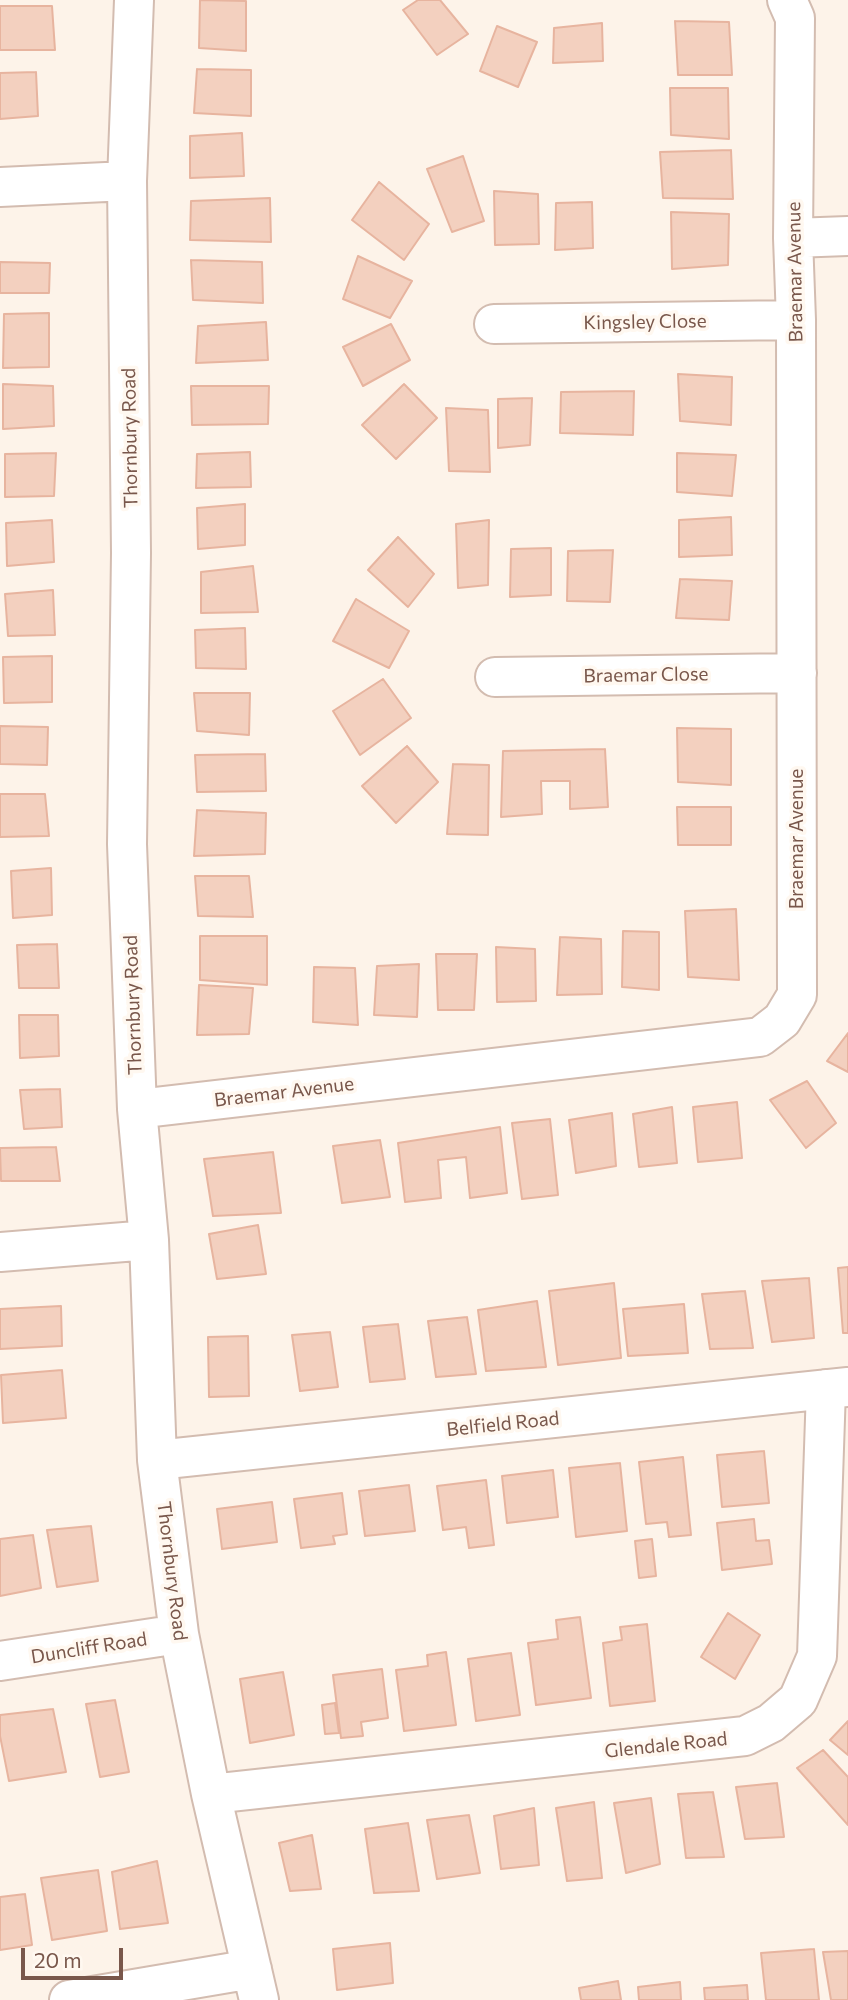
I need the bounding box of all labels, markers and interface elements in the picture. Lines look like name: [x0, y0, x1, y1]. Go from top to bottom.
street label: Braemar Avenue: [782, 201, 808, 343]
street label: Kingsley Close: [583, 310, 707, 334]
street label: Thornbury Road: [117, 368, 143, 508]
street label: Braemar Close: [583, 663, 709, 687]
street label: Braemar Avenue: [786, 769, 808, 909]
street label: Thornbury Road: [119, 935, 147, 1075]
street label: Braemar Avenue: [213, 1072, 355, 1112]
street label: Belfield Road: [445, 1407, 561, 1441]
street label: Thornbury Road: [152, 1500, 192, 1642]
street label: Duncliff Road: [29, 1628, 149, 1668]
street label: Glendale Road: [603, 1727, 729, 1763]
scale bar: [24, 1934, 126, 1978]
text: 20 m: [34, 1947, 82, 1972]

